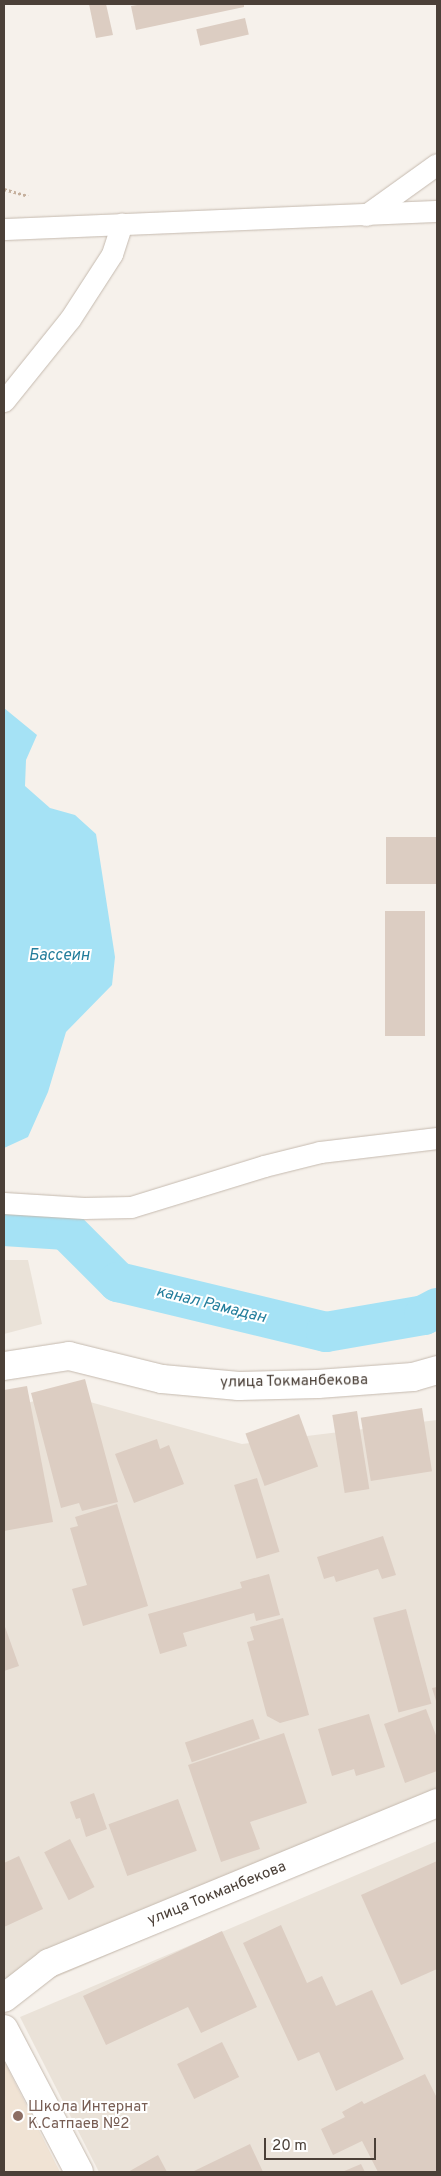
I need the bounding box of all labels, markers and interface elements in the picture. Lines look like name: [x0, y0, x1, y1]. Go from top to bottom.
water label: Бассеин: [29, 946, 89, 966]
water label: канал Рамадан: [154, 1282, 268, 1328]
street label: улица Токманбекова: [220, 1372, 368, 1392]
street label: улица Токманбекова: [145, 1858, 289, 1930]
place label: Школа Интернат К.Сатпаев №2: [28, 2098, 148, 2133]
marker: Школа Интернат К.Сатпаев №2: [12, 2110, 24, 2122]
scale bar: [266, 2128, 378, 2160]
text: 20 m: [272, 2137, 307, 2156]

